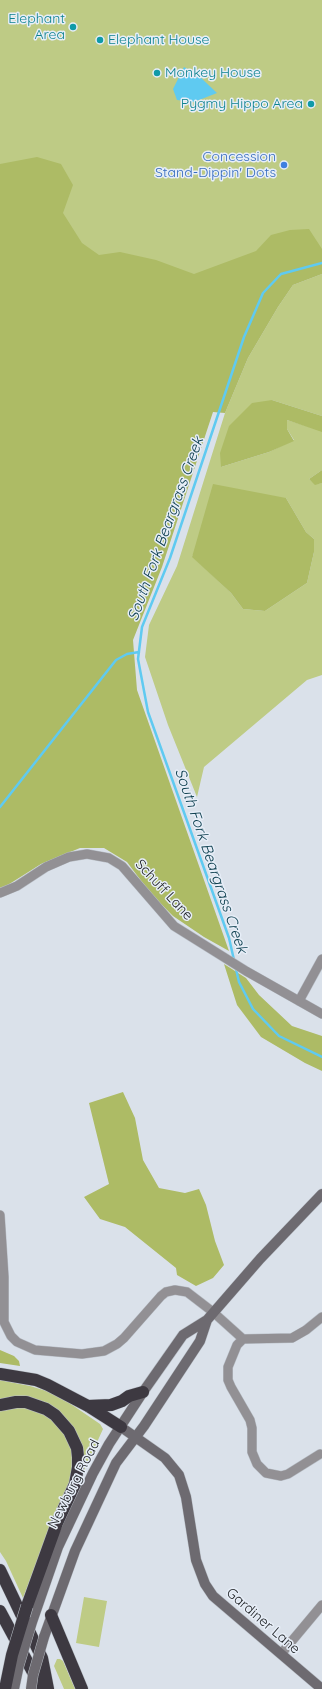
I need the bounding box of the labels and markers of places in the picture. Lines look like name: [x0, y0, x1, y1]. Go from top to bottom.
place label: Elephant Area: [8, 11, 65, 44]
marker: Elephant Area: [68, 22, 78, 32]
place label: Elephant House: [108, 32, 209, 48]
marker: Elephant House: [95, 35, 105, 45]
place label: Monkey House: [165, 65, 261, 81]
marker: Monkey House: [152, 68, 162, 78]
place label: Pygmy Hippo Area: [181, 96, 303, 112]
marker: Pygmy Hippo Area: [306, 99, 316, 109]
place label: Concession Stand-Dippin' Dots: [155, 149, 276, 182]
marker: Concession Stand-Dippin' Dots: [279, 160, 289, 170]

